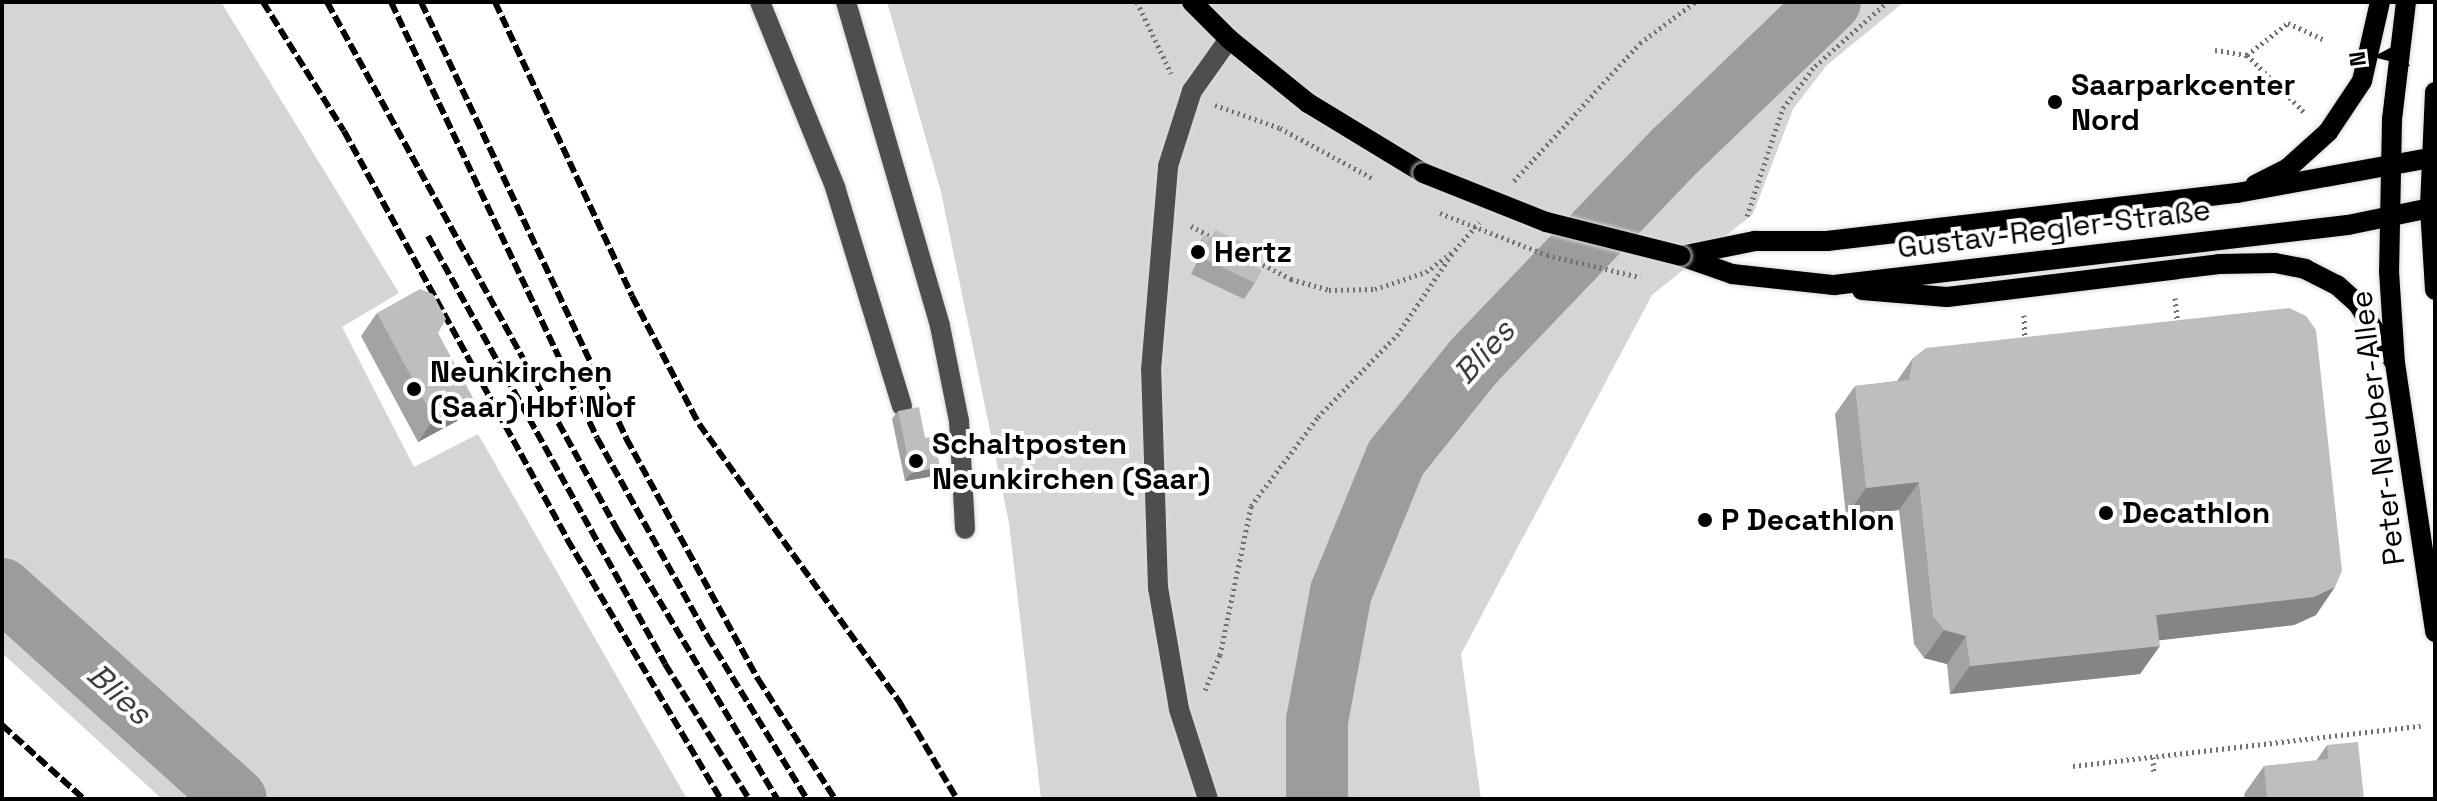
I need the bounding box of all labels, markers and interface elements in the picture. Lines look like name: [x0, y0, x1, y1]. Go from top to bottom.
north arrow: [2341, 16, 2421, 96]
text: N: [2342, 50, 2372, 68]
place label: Saarparkcenter Nord: [2071, 67, 2295, 138]
marker: Saarparkcenter Nord: [2046, 93, 2064, 111]
street label: Gustav-Regler-Straße: [1895, 192, 2213, 266]
place label: Hertz: [1214, 234, 1292, 270]
marker: Hertz: [1189, 243, 1207, 261]
street label: Peter-Neuber-Allee: [2343, 289, 2413, 567]
water label: Blies: [1445, 312, 1523, 392]
place label: Neunkirchen (Saar) Hbf Nof: [430, 354, 636, 424]
marker: Neunkirchen (Saar) Hbf Nof: [405, 380, 423, 398]
place label: Schaltposten Neunkirchen (Saar): [932, 426, 1210, 496]
marker: Schaltposten Neunkirchen (Saar): [907, 452, 925, 470]
place label: Decathlon: [2122, 495, 2270, 531]
place label: P Decathlon: [1721, 502, 1895, 538]
marker: Decathlon: [2097, 504, 2115, 522]
marker: P Decathlon: [1696, 511, 1714, 529]
water label: Blies: [79, 655, 159, 733]

